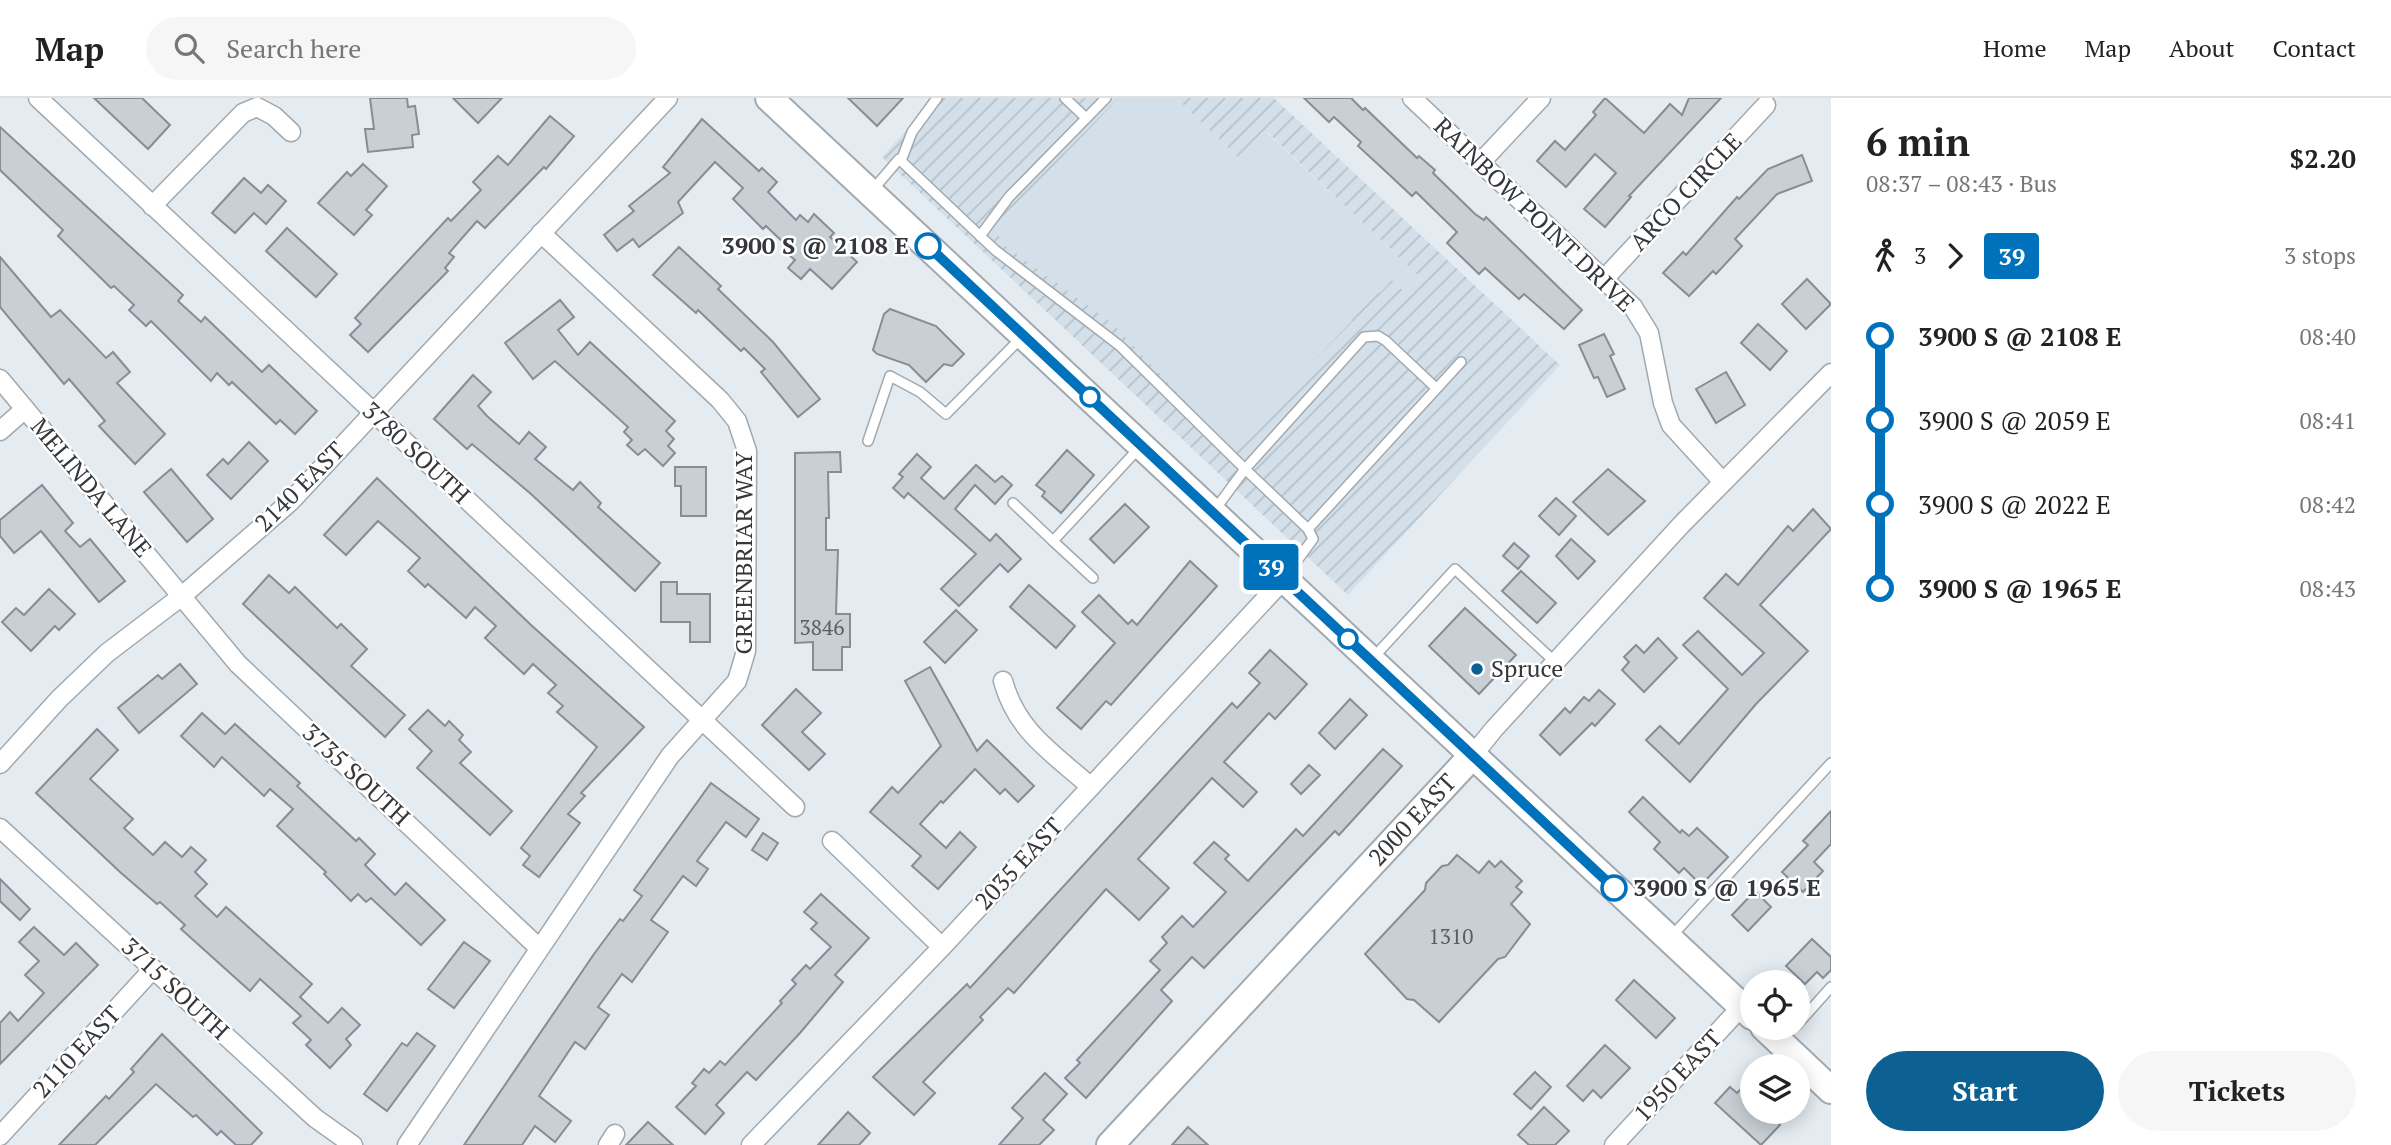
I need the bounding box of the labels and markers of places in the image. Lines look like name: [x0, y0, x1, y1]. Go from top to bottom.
place label: 3900 S @ 2108 E: [721, 229, 909, 261]
marker: 3900 S @ 2108 E: [915, 233, 941, 259]
unlabelled marker: [1080, 387, 1100, 407]
unlabelled marker: [1338, 629, 1358, 649]
place label: Spruce: [1491, 652, 1563, 684]
marker: Spruce: [1469, 661, 1485, 677]
place label: 3900 S @ 1965 E: [1633, 871, 1821, 903]
marker: 3900 S @ 1965 E: [1601, 875, 1627, 901]

